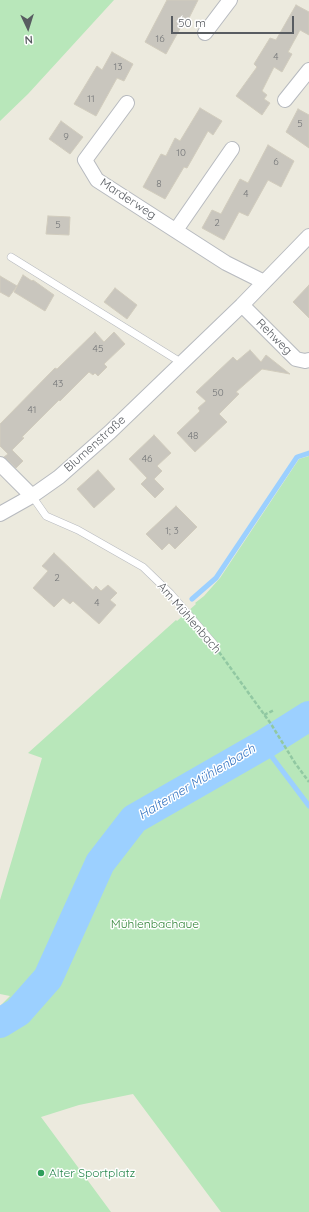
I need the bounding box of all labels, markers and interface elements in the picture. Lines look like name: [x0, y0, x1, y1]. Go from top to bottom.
north arrow: [8, 8, 48, 48]
scale bar: [173, 8, 296, 34]
text: 50 m: [178, 15, 206, 30]
text: N: [24, 33, 33, 47]
house number: 16: [155, 33, 165, 45]
house number: 4: [273, 51, 279, 63]
house number: 13: [114, 61, 122, 73]
house number: 11: [87, 93, 95, 105]
house number: 5: [297, 118, 303, 130]
house number: 9: [63, 131, 69, 143]
house number: 10: [176, 147, 186, 159]
house number: 6: [273, 156, 279, 168]
street label: Marderweg: [97, 176, 159, 222]
house number: 8: [156, 178, 162, 190]
house number: 4: [243, 188, 249, 200]
house number: 2: [214, 217, 220, 229]
house number: 5: [55, 219, 61, 231]
street label: Rehweg: [253, 316, 295, 358]
house number: 45: [93, 343, 103, 355]
house number: 43: [53, 378, 63, 390]
house number: 50: [212, 387, 224, 399]
house number: 41: [28, 404, 36, 416]
street label: Blumenstraße: [61, 413, 129, 475]
house number: 48: [188, 430, 198, 442]
house number: 46: [142, 453, 152, 465]
house number: 1; 3: [165, 525, 179, 537]
house number: 2: [54, 572, 60, 584]
street label: Am Mühlenbach: [154, 580, 224, 656]
house number: 4: [94, 597, 100, 609]
water label: Halterner Mühlenbach: [136, 741, 258, 823]
park label: Mühlenbachaue: [111, 917, 199, 931]
place label: Alter Sportplatz: [49, 1166, 135, 1180]
marker: Alter Sportplatz: [36, 1168, 46, 1178]

